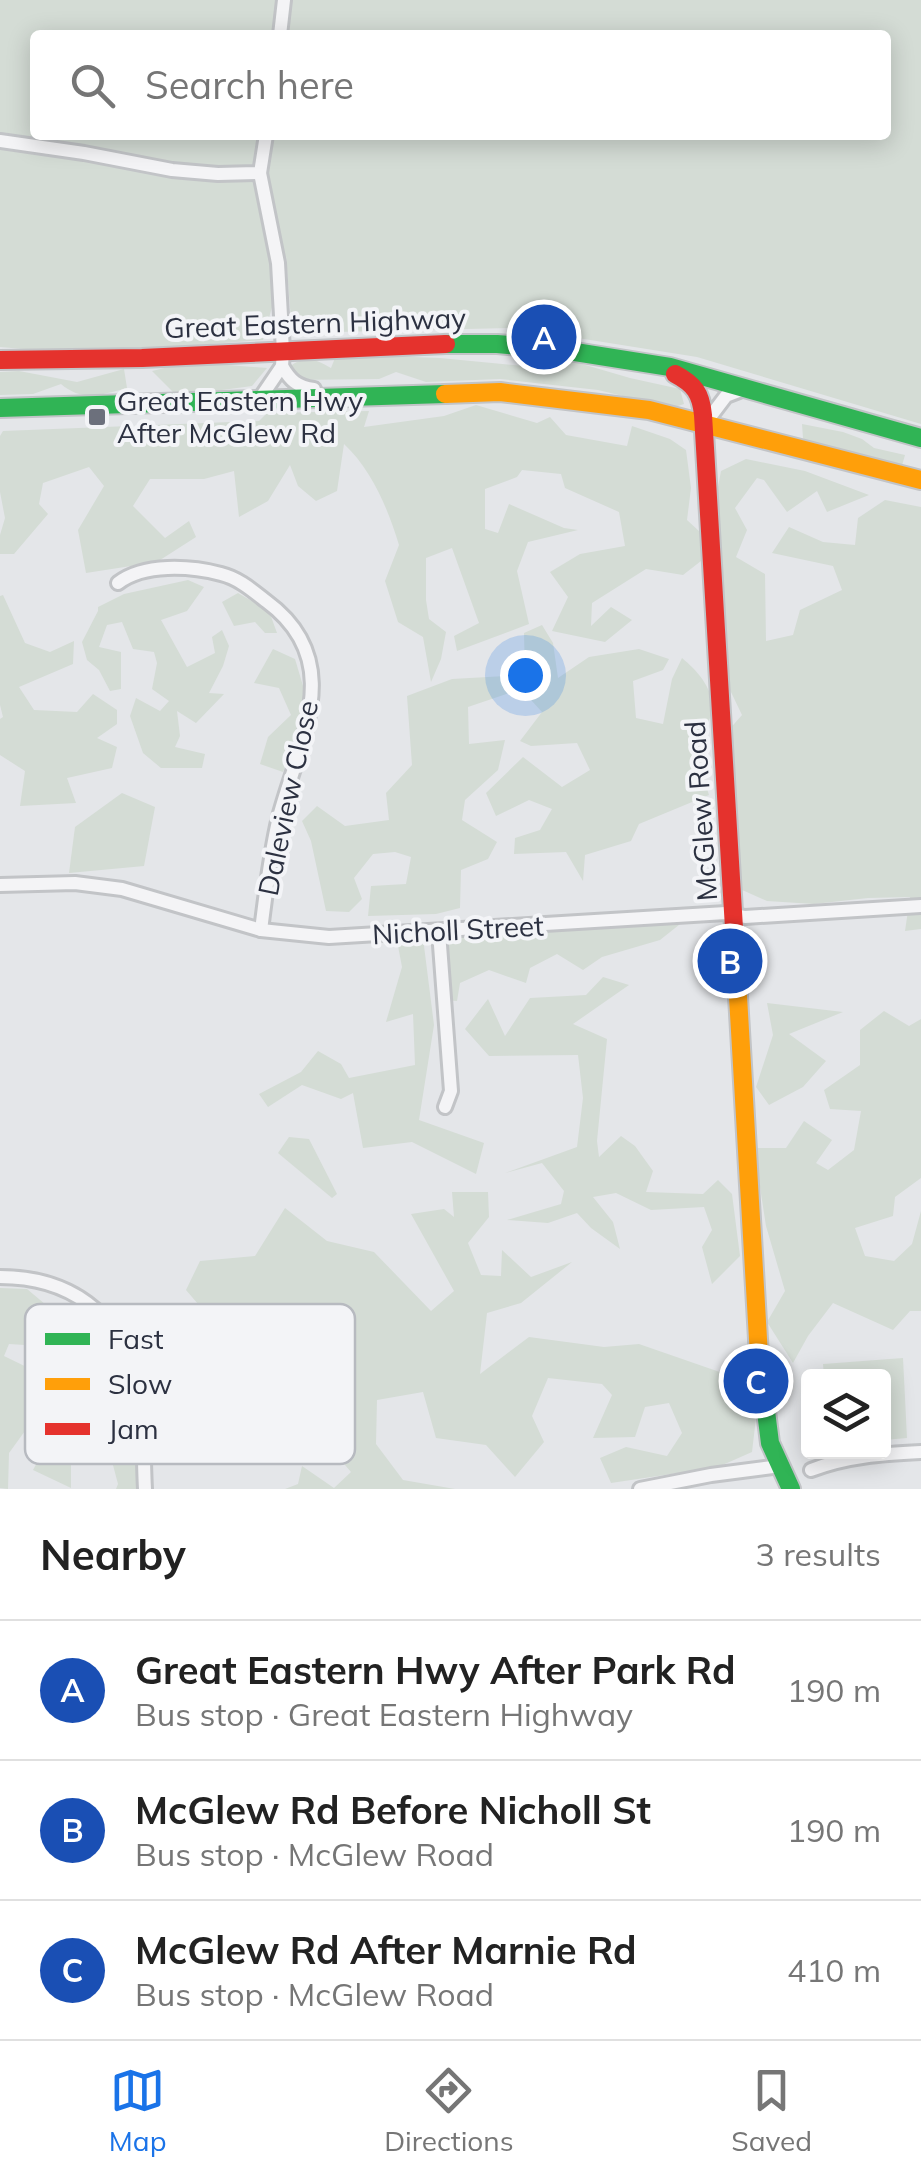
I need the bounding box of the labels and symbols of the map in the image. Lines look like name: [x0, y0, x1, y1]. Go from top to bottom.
street label: Great Eastern Highway: [163, 300, 467, 345]
pin: A: [512, 300, 576, 374]
place label: Great Eastern Hwy After McGlew Rd: [117, 383, 363, 450]
marker: Great Eastern Hwy After McGlew Rd: [86, 406, 108, 428]
your location: [500, 650, 551, 701]
street label: Daleview Close: [250, 697, 325, 899]
street label: McGlew Road: [677, 720, 724, 902]
street label: Nicholl Street: [371, 908, 545, 951]
pin: B: [698, 924, 762, 998]
legend: [25, 1304, 355, 1464]
text: Fast: [108, 1321, 164, 1356]
pin: C: [724, 1344, 788, 1418]
text: Slow: [108, 1366, 172, 1401]
text: Jam: [108, 1411, 159, 1446]

